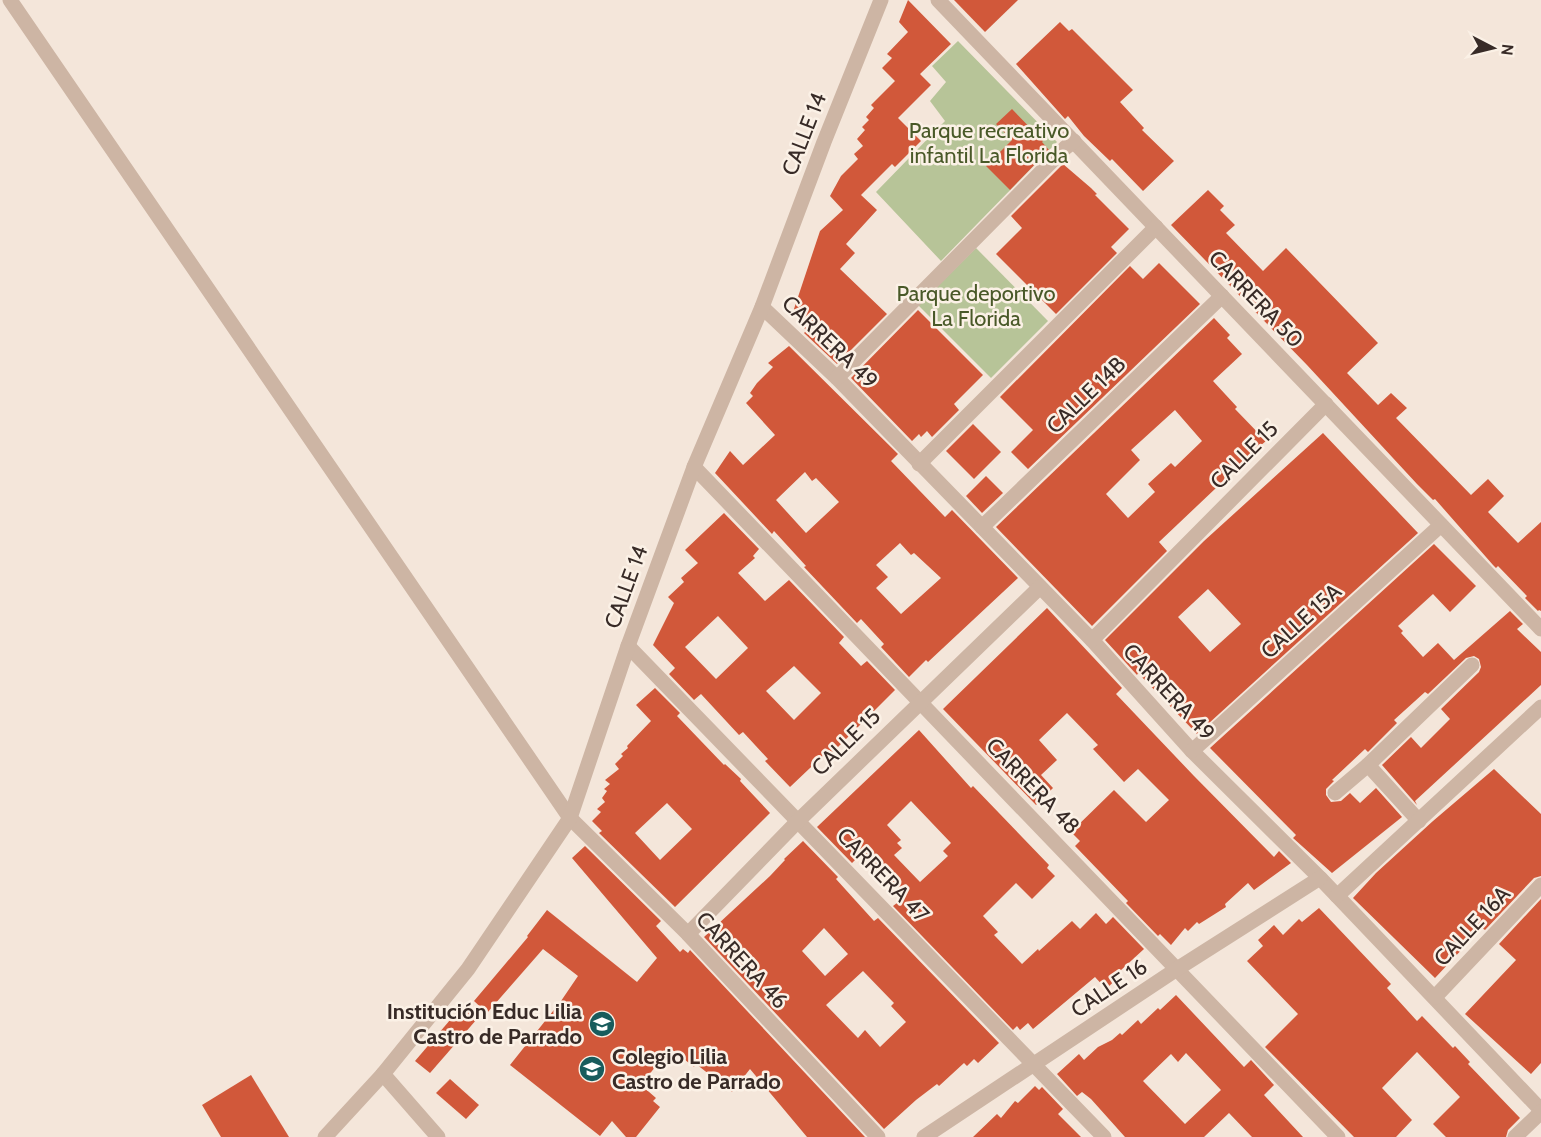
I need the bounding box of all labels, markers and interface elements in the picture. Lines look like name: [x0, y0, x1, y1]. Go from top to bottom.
north arrow: [1463, 18, 1523, 78]
text: N: [1497, 43, 1518, 57]
street label: CALLE 14: [776, 89, 832, 179]
park label: Parque recreativo infantil La Florida: [909, 117, 1069, 169]
street label: CARRERA 50: [1203, 245, 1309, 353]
park label: Parque deportivo La Florida: [896, 280, 1056, 332]
street label: CARRERA 49: [776, 290, 884, 394]
street label: CALLE 14B: [1041, 351, 1131, 439]
street label: CALLE 15: [1204, 415, 1284, 495]
street label: CALLE 14: [599, 542, 654, 632]
street label: CALLE 15A: [1255, 578, 1347, 664]
street label: CARRERA 49: [1117, 638, 1221, 746]
street label: CALLE 15: [806, 703, 886, 781]
street label: CARRERA 48: [980, 732, 1086, 840]
street label: CARRERA 47: [831, 822, 935, 928]
street label: CALLE 16A: [1428, 880, 1516, 972]
street label: CARRERA 46: [690, 906, 794, 1014]
street label: CALLE 16: [1066, 953, 1152, 1023]
place label: Institución Educ Lilia Castro de Parrado: [387, 998, 582, 1050]
school or university icon: Institución Educ Lilia Castro de Parrado: [587, 1009, 617, 1039]
place label: Colegio Lilia Castro de Parrado: [612, 1043, 781, 1095]
school or university icon: Colegio Lilia Castro de Parrado: [577, 1054, 607, 1084]

